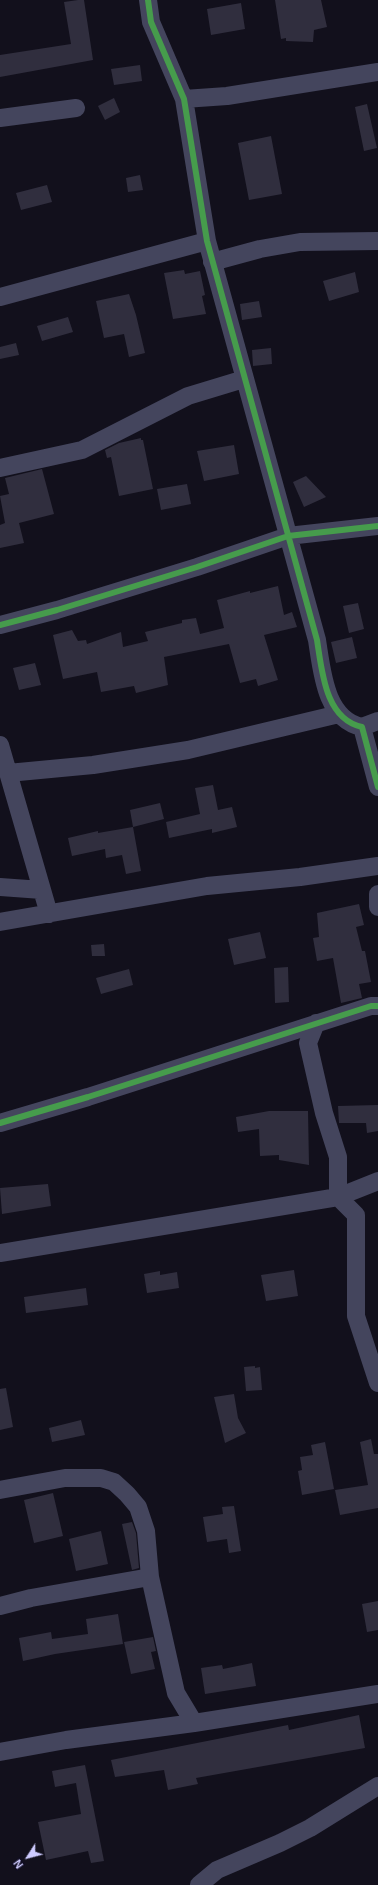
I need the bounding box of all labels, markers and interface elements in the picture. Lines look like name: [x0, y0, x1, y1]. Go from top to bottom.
north arrow: [8, 1837, 48, 1877]
text: N: [11, 1857, 25, 1871]

